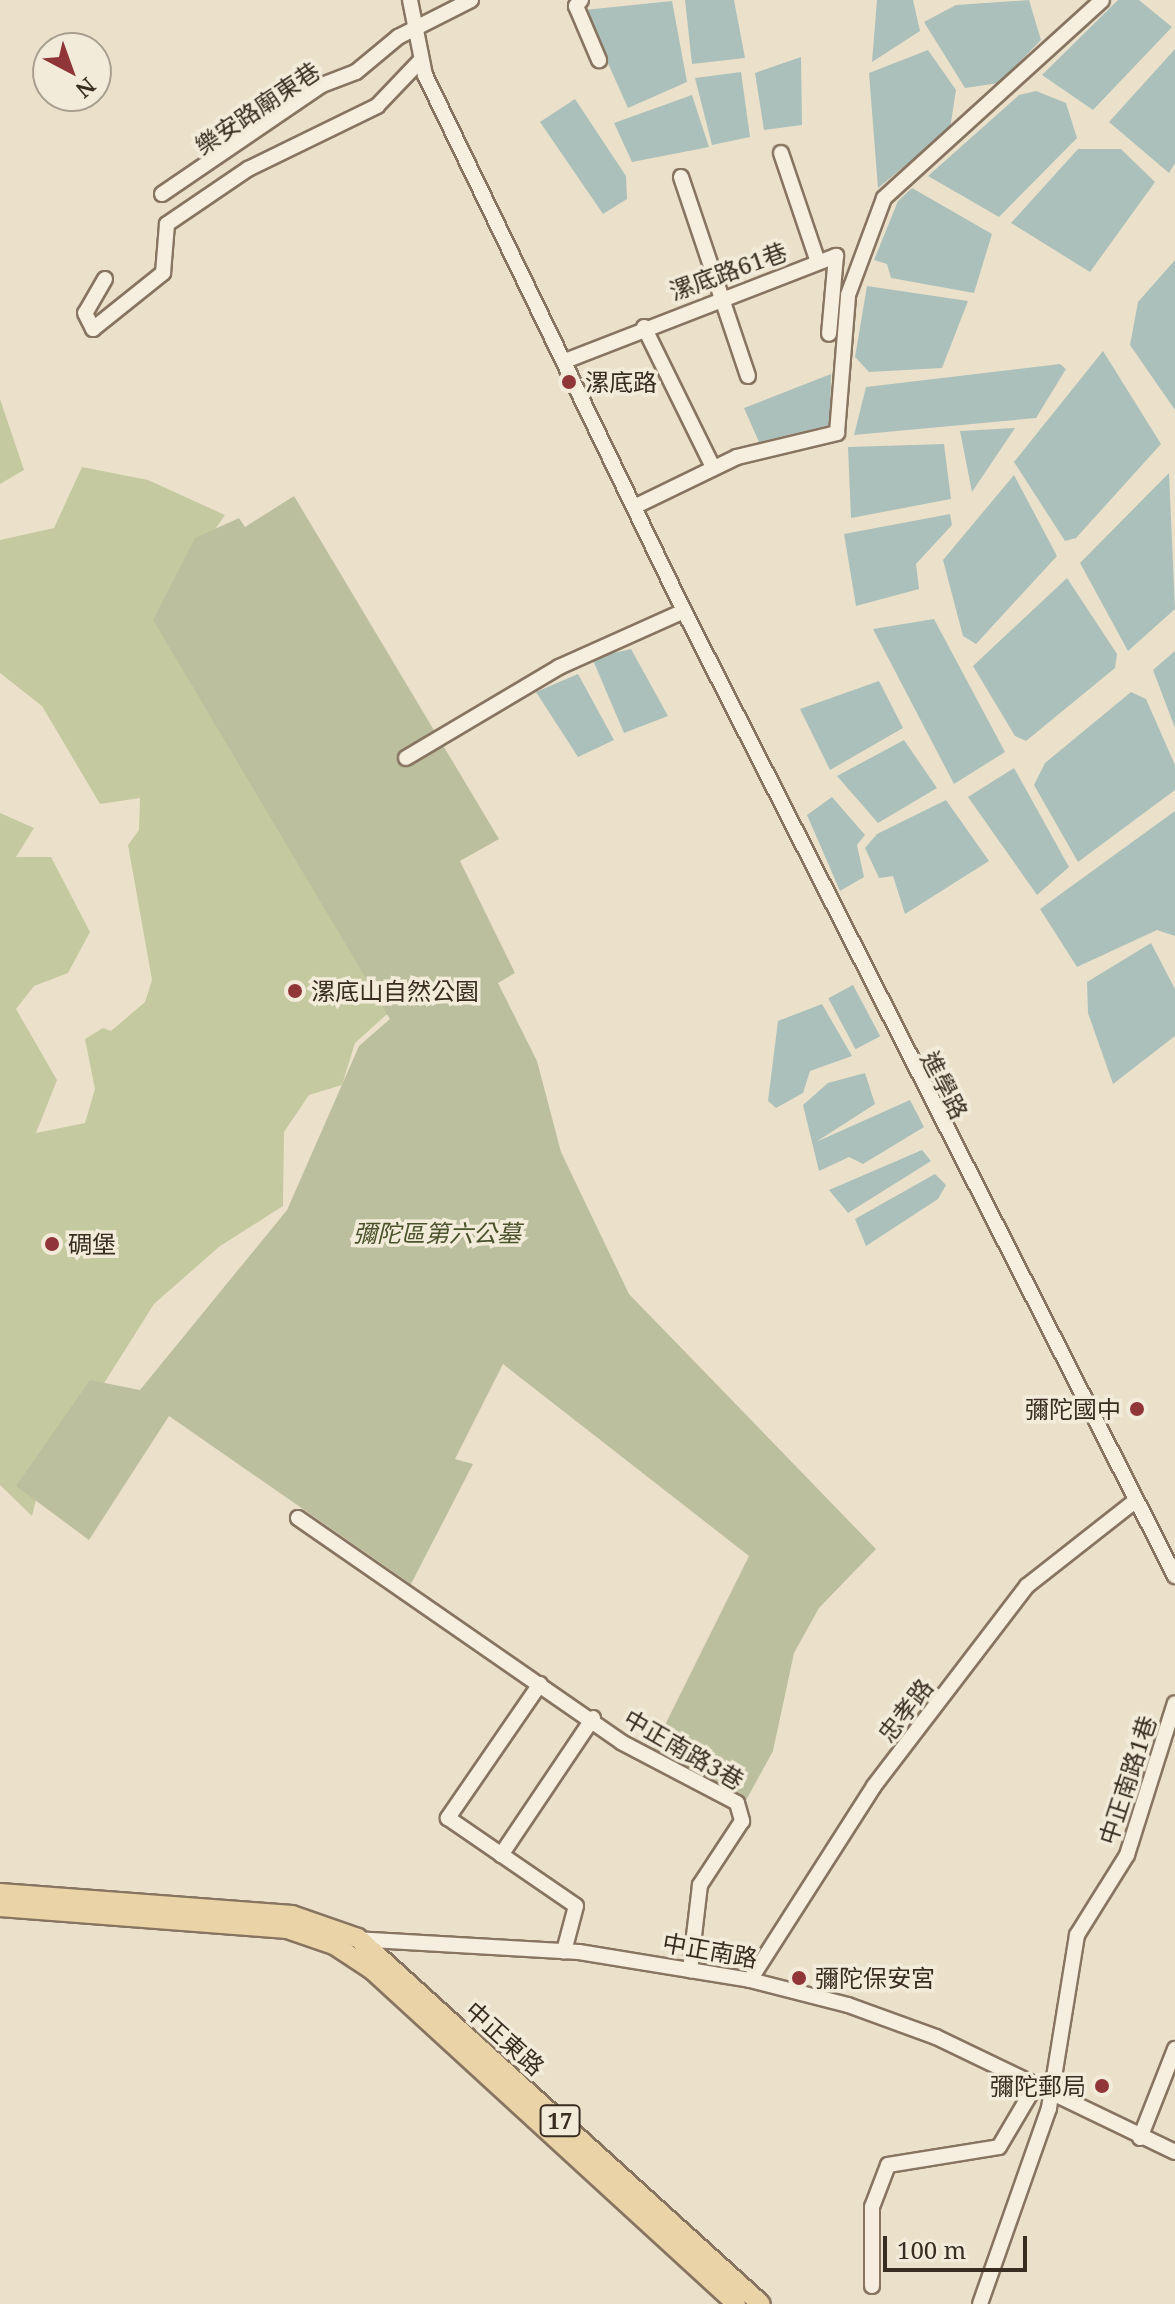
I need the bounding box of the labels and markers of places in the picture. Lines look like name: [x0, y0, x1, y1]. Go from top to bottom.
place label: 漯底路: [585, 368, 657, 396]
marker: 漯底路: [560, 373, 578, 391]
place label: 漯底山自然公園: [311, 977, 479, 1005]
marker: 漯底山自然公園: [286, 982, 304, 1000]
place label: 碉堡: [68, 1230, 116, 1258]
marker: 碉堡: [43, 1235, 61, 1253]
place label: 彌陀國中: [1025, 1395, 1121, 1423]
marker: 彌陀國中: [1128, 1400, 1146, 1418]
place label: 彌陀保安宮: [815, 1964, 935, 1992]
marker: 彌陀保安宮: [790, 1969, 808, 1987]
place label: 彌陀郵局: [990, 2072, 1086, 2100]
marker: 彌陀郵局: [1093, 2077, 1111, 2095]

